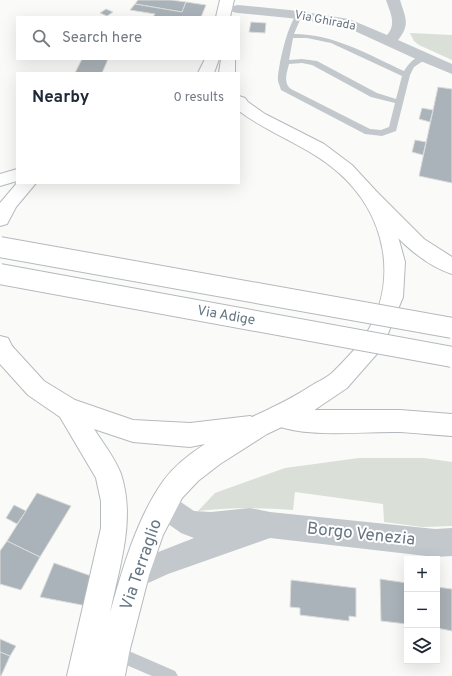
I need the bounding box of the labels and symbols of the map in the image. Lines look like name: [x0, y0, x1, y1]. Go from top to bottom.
street label: Via Ghirada: [293, 7, 357, 35]
street label: Via Adige: [196, 303, 256, 329]
street label: Via Terraglio: [116, 516, 168, 614]
street label: Borgo Venezia: [306, 518, 416, 552]

